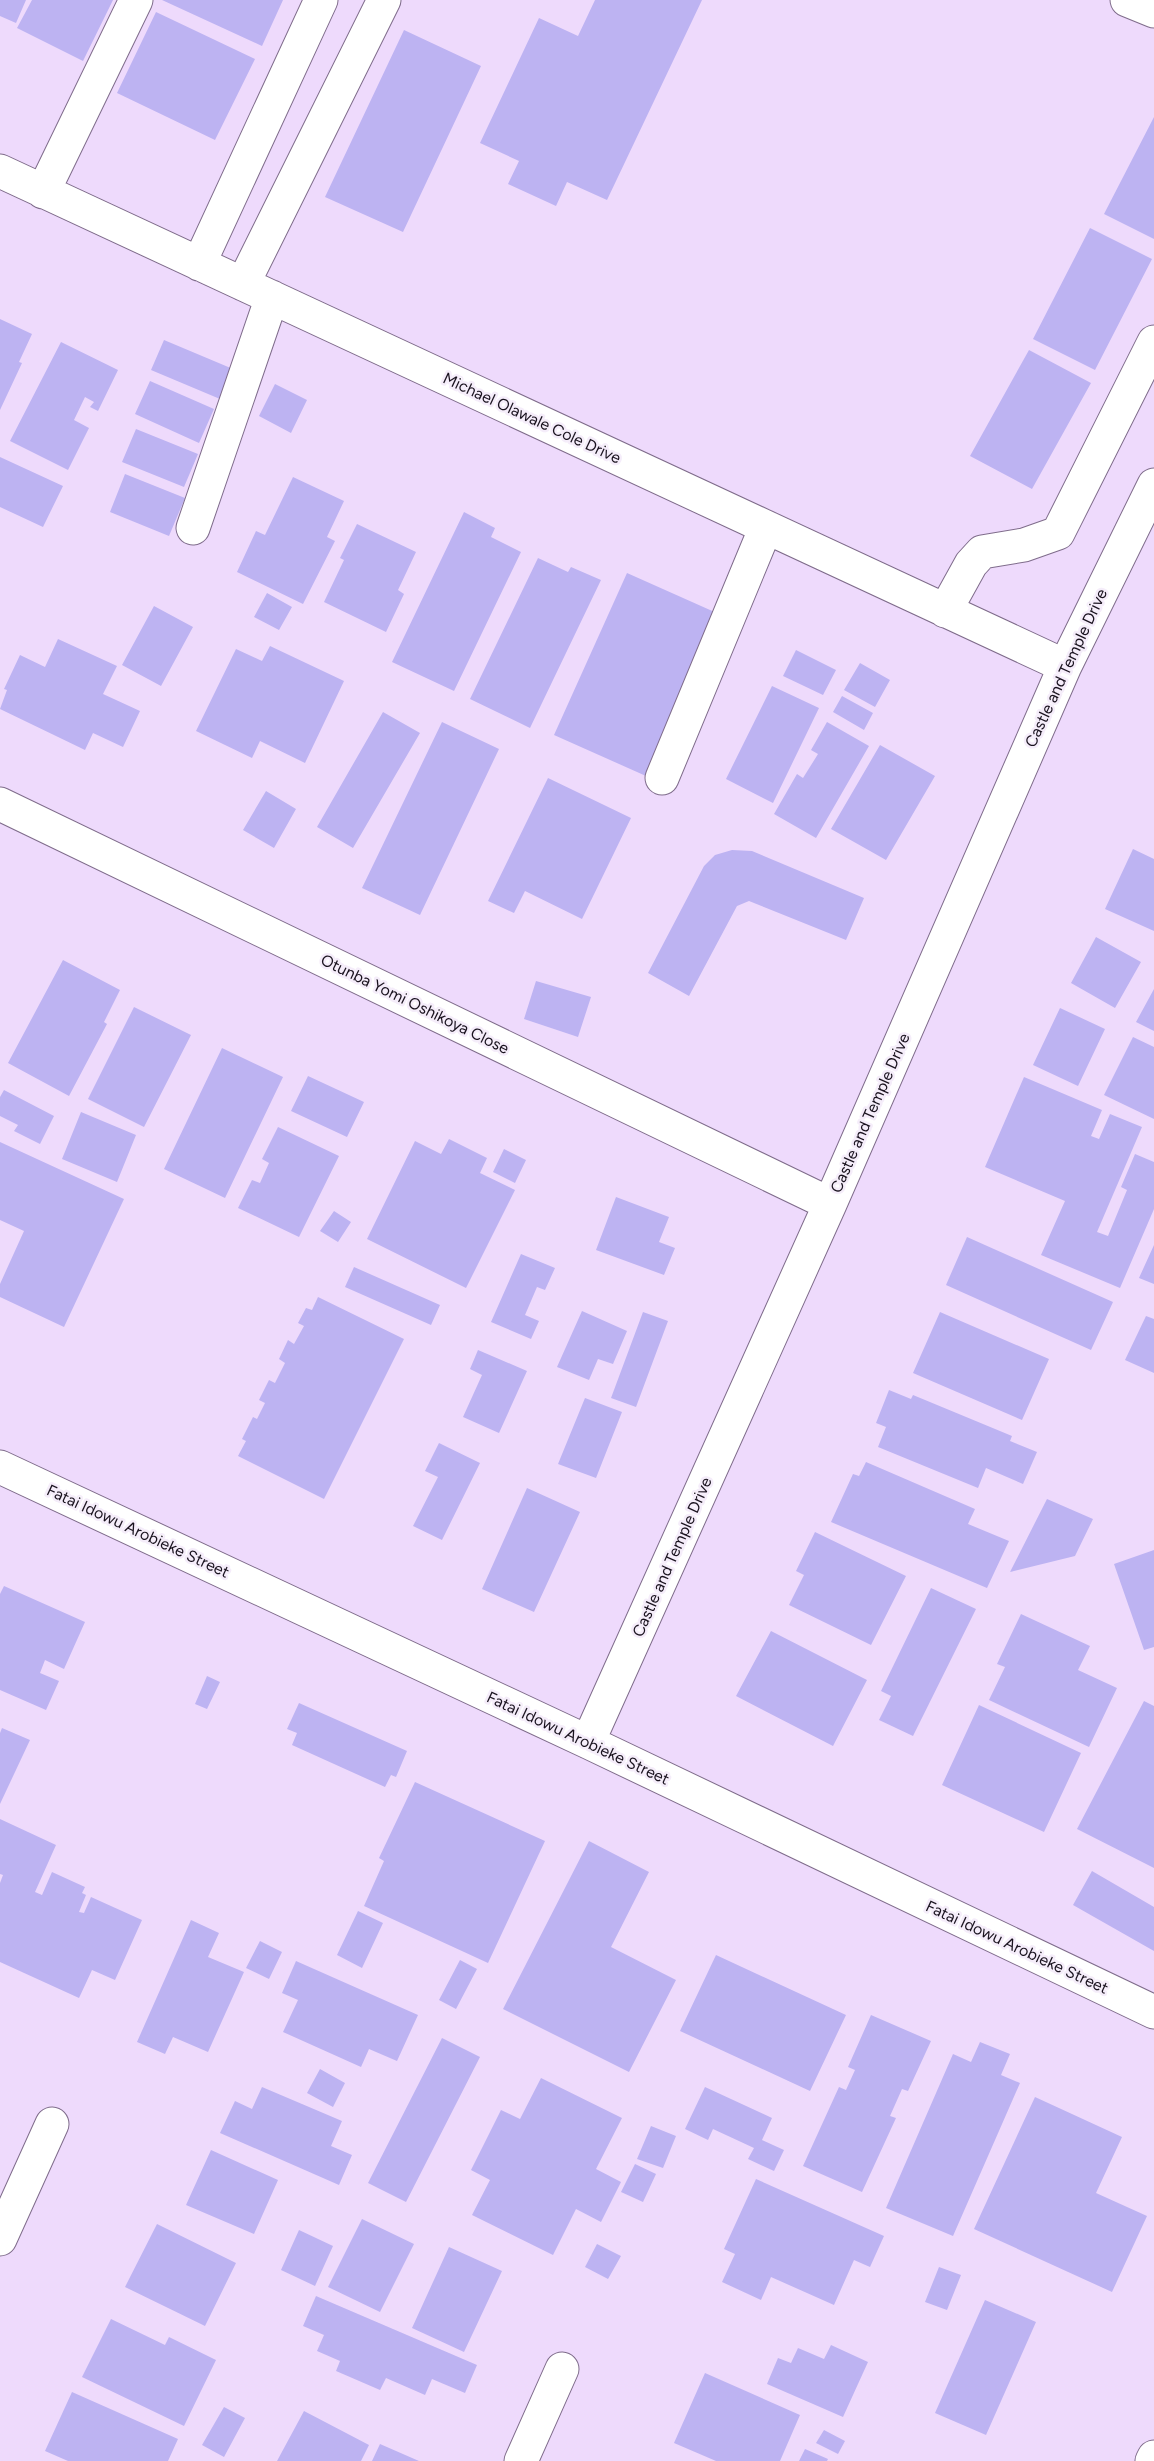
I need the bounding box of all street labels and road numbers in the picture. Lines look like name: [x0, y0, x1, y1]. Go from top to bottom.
street label: Michael Olawale Cole Drive: [440, 368, 624, 468]
street label: Castle and Temple Drive: [1021, 585, 1111, 750]
street label: Otunba Yomi Oshikoya Close: [318, 950, 512, 1058]
street label: Castle and Temple Drive: [826, 1030, 914, 1196]
street label: Castle and Temple Drive: [628, 1474, 716, 1640]
street label: Fatai Idowu Arobieke Street: [44, 1480, 232, 1582]
street label: Fatai Idowu Arobieke Street: [484, 1687, 672, 1789]
street label: Fatai Idowu Arobieke Street: [923, 1896, 1111, 1998]

